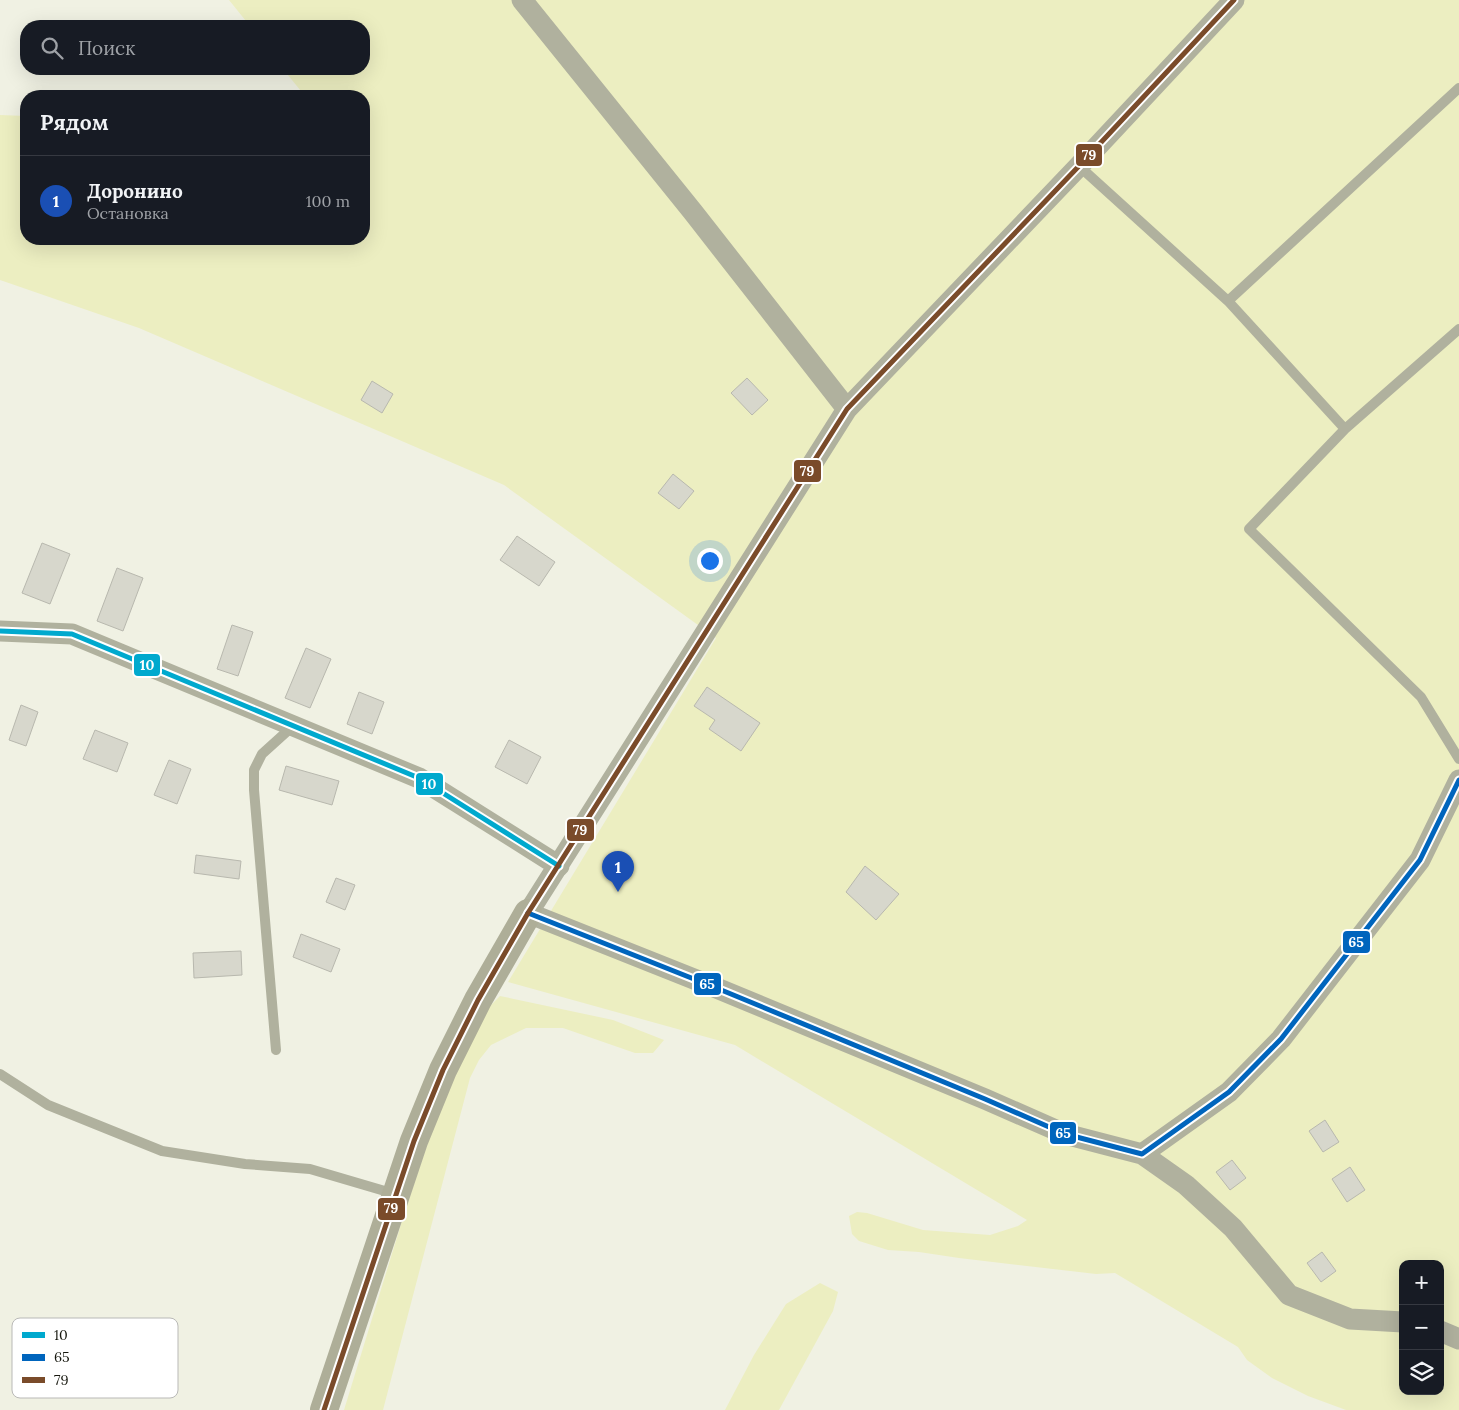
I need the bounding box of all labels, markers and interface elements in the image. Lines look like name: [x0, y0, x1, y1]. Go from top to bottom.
search box: [20, 20, 370, 75]
icon: search: [38, 34, 66, 62]
text: Поиск: [78, 36, 135, 60]
text: Рядом: [40, 109, 109, 136]
line badge: 79: [1075, 143, 1103, 167]
text: 79: [1082, 146, 1096, 164]
text: Доронино: [87, 179, 183, 203]
text: 1: [53, 191, 59, 211]
text: 100 m: [306, 191, 350, 211]
text: Остановка: [87, 203, 169, 223]
line badge: 79: [793, 459, 822, 483]
text: 79: [800, 462, 814, 480]
your location: [697, 548, 723, 574]
line badge: 10: [133, 653, 161, 677]
text: 10: [140, 656, 154, 674]
line badge: 10: [415, 772, 444, 796]
text: 10: [422, 775, 436, 793]
line badge: 79: [566, 818, 595, 842]
text: 79: [573, 821, 587, 839]
pin: 1: [602, 851, 634, 892]
line badge: 65: [1342, 930, 1371, 954]
text: 65: [1348, 933, 1364, 951]
line badge: 65: [693, 972, 722, 996]
text: 65: [699, 975, 715, 993]
line badge: 65: [1049, 1121, 1077, 1145]
text: 65: [1055, 1124, 1071, 1142]
line badge: 79: [377, 1197, 406, 1221]
text: 79: [384, 1199, 398, 1217]
map controls: [1399, 1260, 1444, 1395]
button: +: [1399, 1260, 1444, 1305]
button: −: [1399, 1305, 1444, 1350]
legend: [12, 1318, 178, 1398]
text: 10: [54, 1326, 68, 1344]
text: 65: [54, 1348, 70, 1366]
button: layers: [1399, 1350, 1444, 1395]
text: 79: [54, 1371, 69, 1389]

